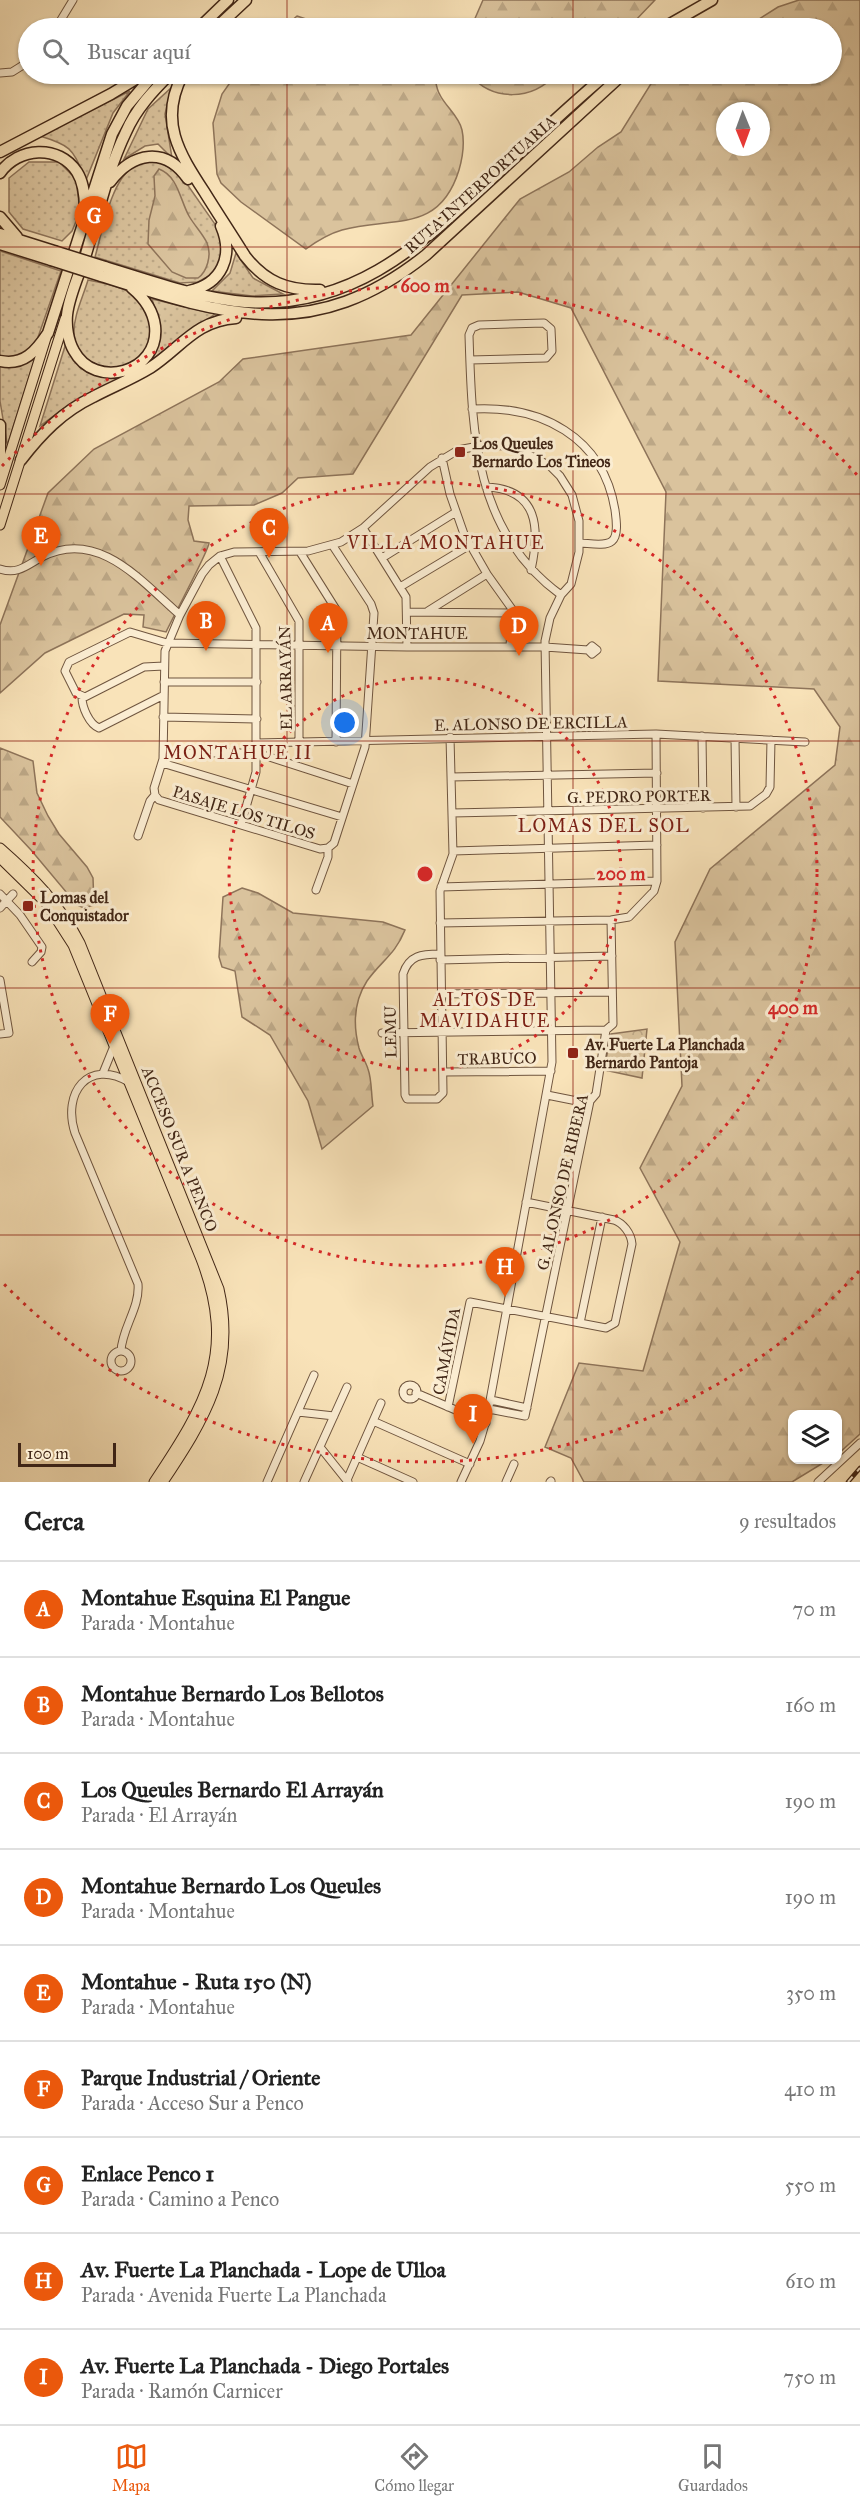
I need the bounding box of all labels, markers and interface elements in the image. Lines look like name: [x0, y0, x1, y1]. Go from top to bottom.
search box: [18, 18, 842, 84]
icon: search: [39, 35, 72, 68]
text: Buscar aquí: [87, 38, 190, 65]
north arrow: [716, 102, 770, 156]
street label: RUTA INTERPORTUARIA: [401, 111, 560, 257]
pin: G: [74, 196, 113, 246]
text: 600 m: [400, 275, 450, 297]
place label: Los Queules Bernardo Los Tineos: [472, 434, 610, 471]
marker: Los Queules Bernardo Los Tineos: [453, 445, 467, 459]
pin: C: [250, 508, 288, 558]
pin: E: [22, 516, 60, 566]
district label: VILLA MONTAHUE: [346, 532, 545, 554]
pin: B: [186, 602, 226, 651]
pin: A: [308, 604, 348, 653]
pin: D: [500, 606, 538, 656]
street label: MONTAHUE: [366, 624, 468, 643]
street label: EL ARRAYÁN: [274, 625, 296, 730]
your location: [330, 708, 359, 737]
street label: E. ALONSO DE ERCILLA: [434, 712, 628, 735]
district label: MONTAHUE II: [163, 742, 313, 764]
street label: PASAJE LOS TILOS: [170, 782, 317, 844]
street label: G. PEDRO PORTER: [567, 786, 712, 807]
district label: LOMAS DEL SOL: [518, 815, 690, 837]
text: 200 m: [597, 863, 646, 885]
centre of rings: [415, 864, 435, 884]
place label: Lomas del Conquistador: [40, 888, 130, 926]
marker: Lomas del Conquistador: [21, 899, 35, 913]
district label: ALTOS DE MAVIDAHUE: [419, 989, 551, 1032]
pin: F: [90, 994, 130, 1044]
text: 400 m: [768, 997, 819, 1020]
street label: LEMU: [381, 1005, 400, 1058]
place label: Av. Fuerte La Planchada Bernardo Pantoja: [584, 1035, 746, 1073]
marker: Av. Fuerte La Planchada Bernardo Pantoja: [566, 1046, 580, 1060]
street label: TRABUCO: [457, 1048, 537, 1069]
street label: ACCESO SUR A PENCO: [137, 1063, 221, 1235]
street label: G. ALONSO DE RIBERA: [533, 1092, 592, 1272]
pin: H: [486, 1248, 524, 1297]
street label: CAMÁVIDA: [428, 1305, 464, 1397]
pin: I: [454, 1394, 492, 1444]
map controls: [788, 1410, 842, 1464]
button: layers: [788, 1410, 842, 1464]
scale bar: [18, 1440, 116, 1468]
text: 100 m: [27, 1444, 69, 1463]
text: Cerca: [24, 1505, 84, 1537]
text: 9 resultados: [739, 1509, 836, 1533]
text: Montahue Esquina El Pangue: [81, 1584, 351, 1611]
text: A: [37, 1597, 50, 1621]
text: 70 m: [793, 1597, 836, 1621]
text: Parada · Montahue: [81, 1611, 235, 1635]
text: Montahue Bernardo Los Bellotos: [81, 1680, 384, 1707]
text: B: [37, 1693, 50, 1717]
text: 160 m: [785, 1693, 836, 1717]
text: Parada · Montahue: [81, 1707, 235, 1731]
text: Los Queules Bernardo El Arrayán: [81, 1776, 384, 1803]
text: C: [37, 1789, 50, 1813]
text: 190 m: [785, 1789, 836, 1813]
text: Parada · El Arrayán: [81, 1803, 237, 1827]
text: Montahue Bernardo Los Queules: [81, 1872, 381, 1899]
text: D: [36, 1885, 51, 1909]
text: 190 m: [785, 1885, 836, 1909]
text: Parada · Montahue: [81, 1899, 235, 1923]
text: Montahue - Ruta 150 (N): [81, 1968, 311, 1995]
text: E: [36, 1981, 51, 2005]
text: 350 m: [786, 1981, 836, 2005]
text: Parada · Montahue: [81, 1995, 235, 2019]
text: Parque Industrial / Oriente: [81, 2064, 321, 2091]
text: F: [37, 2077, 50, 2101]
text: 410 m: [784, 2077, 836, 2101]
text: Parada · Acceso Sur a Penco: [81, 2091, 304, 2115]
text: Enlace Penco 1: [81, 2160, 214, 2187]
text: G: [36, 2173, 51, 2197]
text: 550 m: [785, 2173, 836, 2197]
text: Parada · Camino a Penco: [81, 2187, 279, 2211]
text: Av. Fuerte La Planchada - Lope de Ulloa: [81, 2256, 446, 2283]
text: H: [35, 2269, 52, 2293]
text: 610 m: [785, 2269, 836, 2293]
text: Parada · Avenida Fuerte La Planchada: [81, 2283, 387, 2307]
text: Av. Fuerte La Planchada - Diego Portales: [81, 2352, 449, 2379]
text: I: [39, 2365, 48, 2389]
text: 750 m: [783, 2365, 836, 2389]
text: Parada · Ramón Carnicer: [81, 2379, 283, 2403]
tab: Mapa: [112, 2440, 150, 2495]
tab: Cómo llegar: [374, 2440, 454, 2495]
tab: Guardados: [678, 2440, 748, 2495]

